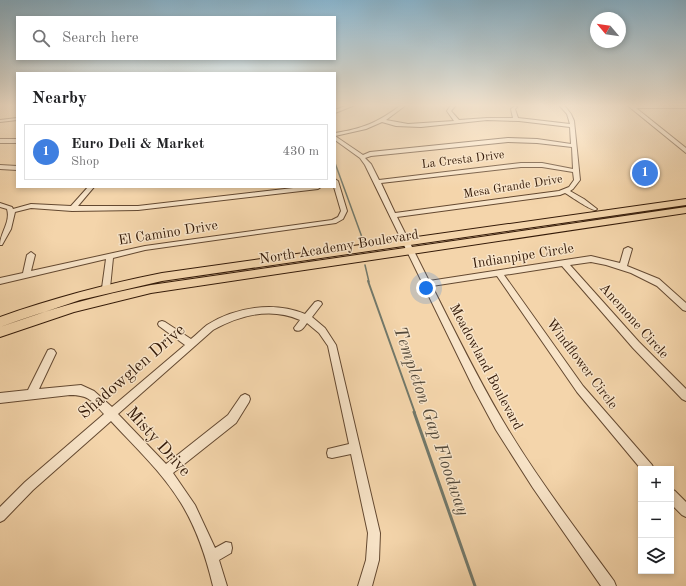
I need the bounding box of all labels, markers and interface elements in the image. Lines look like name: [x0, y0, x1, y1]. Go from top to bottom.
north arrow: [590, 12, 626, 48]
search box: [16, 16, 336, 60]
icon: search: [30, 27, 52, 49]
text: Search here: [62, 31, 139, 46]
text: Nearby: [32, 90, 87, 107]
text: Euro Deli & Market: [71, 137, 204, 152]
text: 1: [42, 145, 50, 158]
text: 430 m: [282, 145, 319, 158]
street label: La Cresta Drive: [421, 149, 506, 171]
text: Shop: [71, 155, 99, 168]
pin: 1: [632, 158, 658, 188]
street label: Mesa Grande Drive: [463, 173, 564, 201]
street label: El Camino Drive: [117, 218, 219, 248]
street label: North Academy Boulevard: [258, 227, 420, 267]
street label: Indianpipe Circle: [471, 241, 575, 271]
your location: [416, 278, 436, 298]
street label: Anemone Circle: [597, 281, 671, 361]
street label: Meadowland Boulevard: [447, 302, 525, 432]
street label: Windflower Circle: [544, 316, 620, 412]
street label: Shadowglen Drive: [76, 321, 189, 423]
water label: Templeton Gap Floodway: [390, 324, 472, 519]
street label: Misty Drive: [123, 404, 193, 480]
map controls: [638, 466, 674, 574]
button: +: [638, 466, 674, 502]
button: −: [638, 502, 674, 538]
button: layers: [638, 538, 674, 574]

